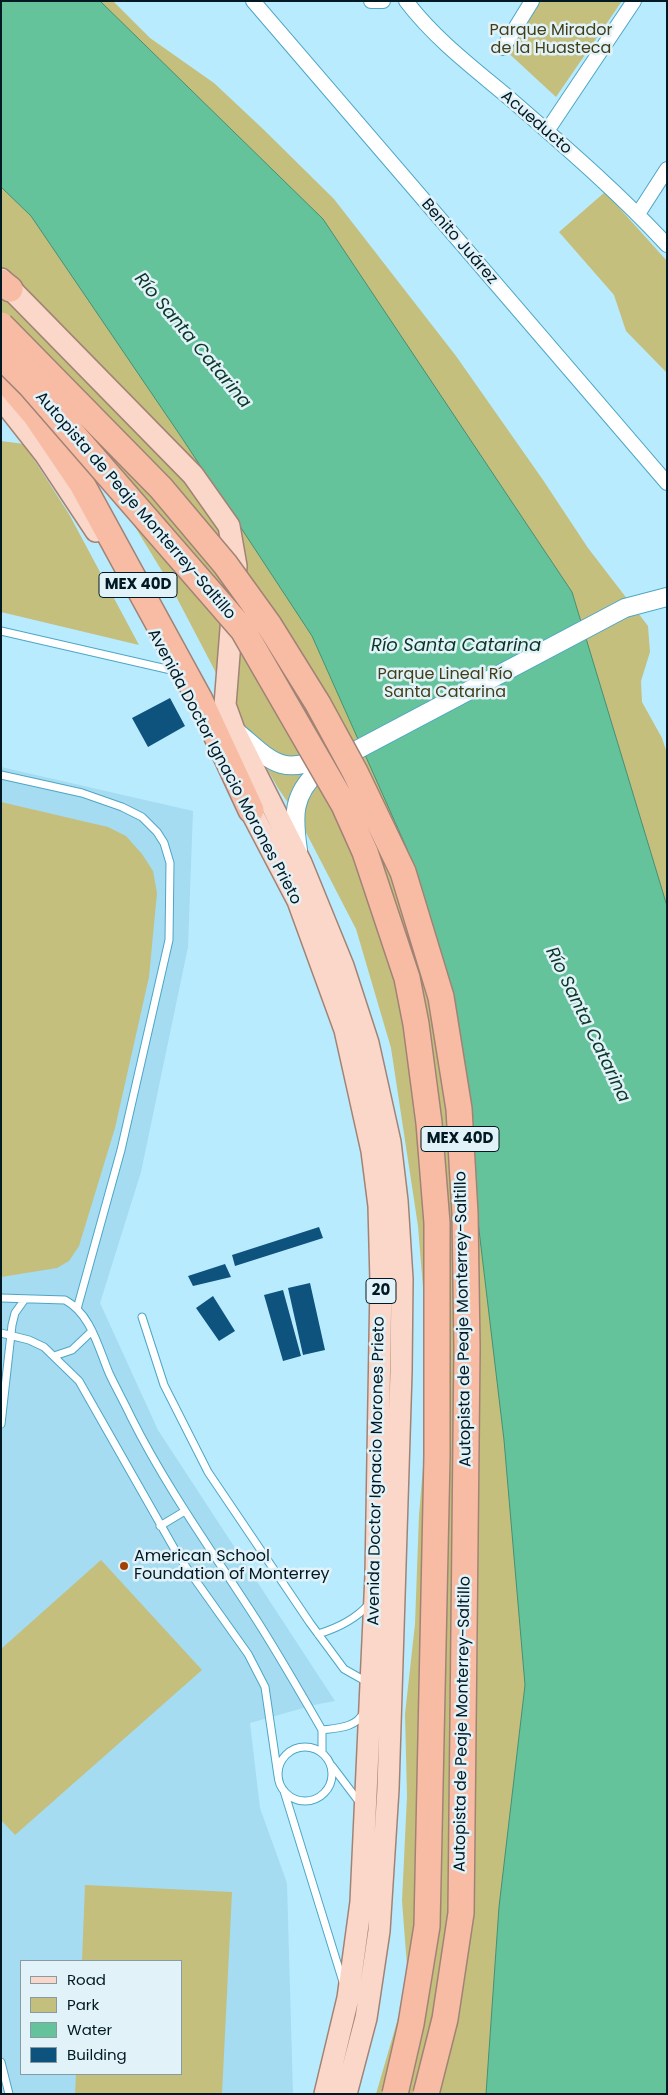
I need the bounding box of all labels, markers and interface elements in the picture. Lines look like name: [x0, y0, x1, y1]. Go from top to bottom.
park label: Parque Mirador de la Huasteca: [490, 21, 612, 59]
street label: Acueducto: [497, 87, 575, 159]
street label: Benito Juárez: [417, 195, 501, 289]
water label: Río Santa Catarina: [129, 269, 255, 413]
street label: Autopista de Peaje Monterrey-Saltillo: [31, 388, 239, 624]
road number: MEX 40D: [99, 572, 177, 598]
street label: Avenida Doctor Ignacio Morones Prieto: [143, 626, 305, 908]
water label: Río Santa Catarina: [371, 635, 541, 657]
park label: Parque Lineal Río Santa Catarina: [377, 665, 513, 703]
water label: Río Santa Catarina: [540, 944, 634, 1106]
road number: MEX 40D: [421, 1126, 499, 1152]
street label: Autopista de Peaje Monterrey-Saltillo: [452, 1171, 476, 1467]
road number: 20: [366, 1278, 396, 1304]
street label: Avenida Doctor Ignacio Morones Prieto: [365, 1316, 389, 1626]
place label: American School Foundation of Monterrey: [134, 1547, 330, 1585]
marker: American School Foundation of Monterrey: [118, 1560, 130, 1572]
street label: Autopista de Peaje Monterrey-Saltillo: [451, 1576, 475, 1872]
legend: [20, 1960, 182, 2075]
text: Road: [67, 1969, 106, 1990]
text: Park: [67, 1994, 99, 2015]
text: Water: [67, 2019, 112, 2040]
text: Building: [67, 2044, 127, 2065]

